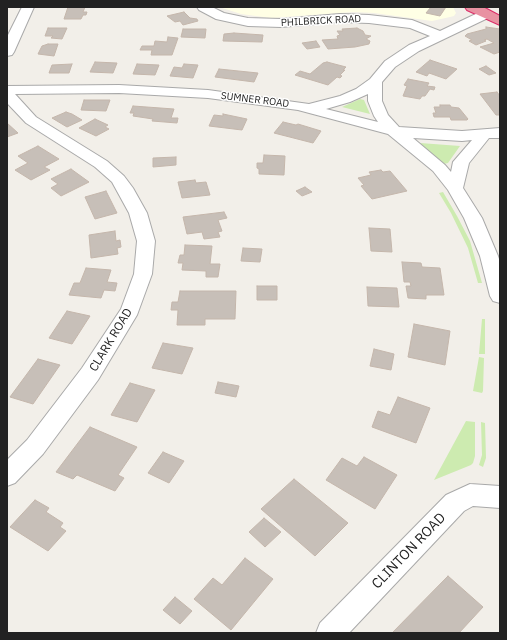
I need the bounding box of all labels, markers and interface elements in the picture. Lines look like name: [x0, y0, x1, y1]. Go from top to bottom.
street label: PHILBRICK ROAD: [281, 13, 361, 29]
street label: SUMNER ROAD: [220, 90, 290, 110]
street label: CLARK ROAD: [87, 306, 135, 374]
street label: CLINTON ROAD: [369, 510, 449, 592]

